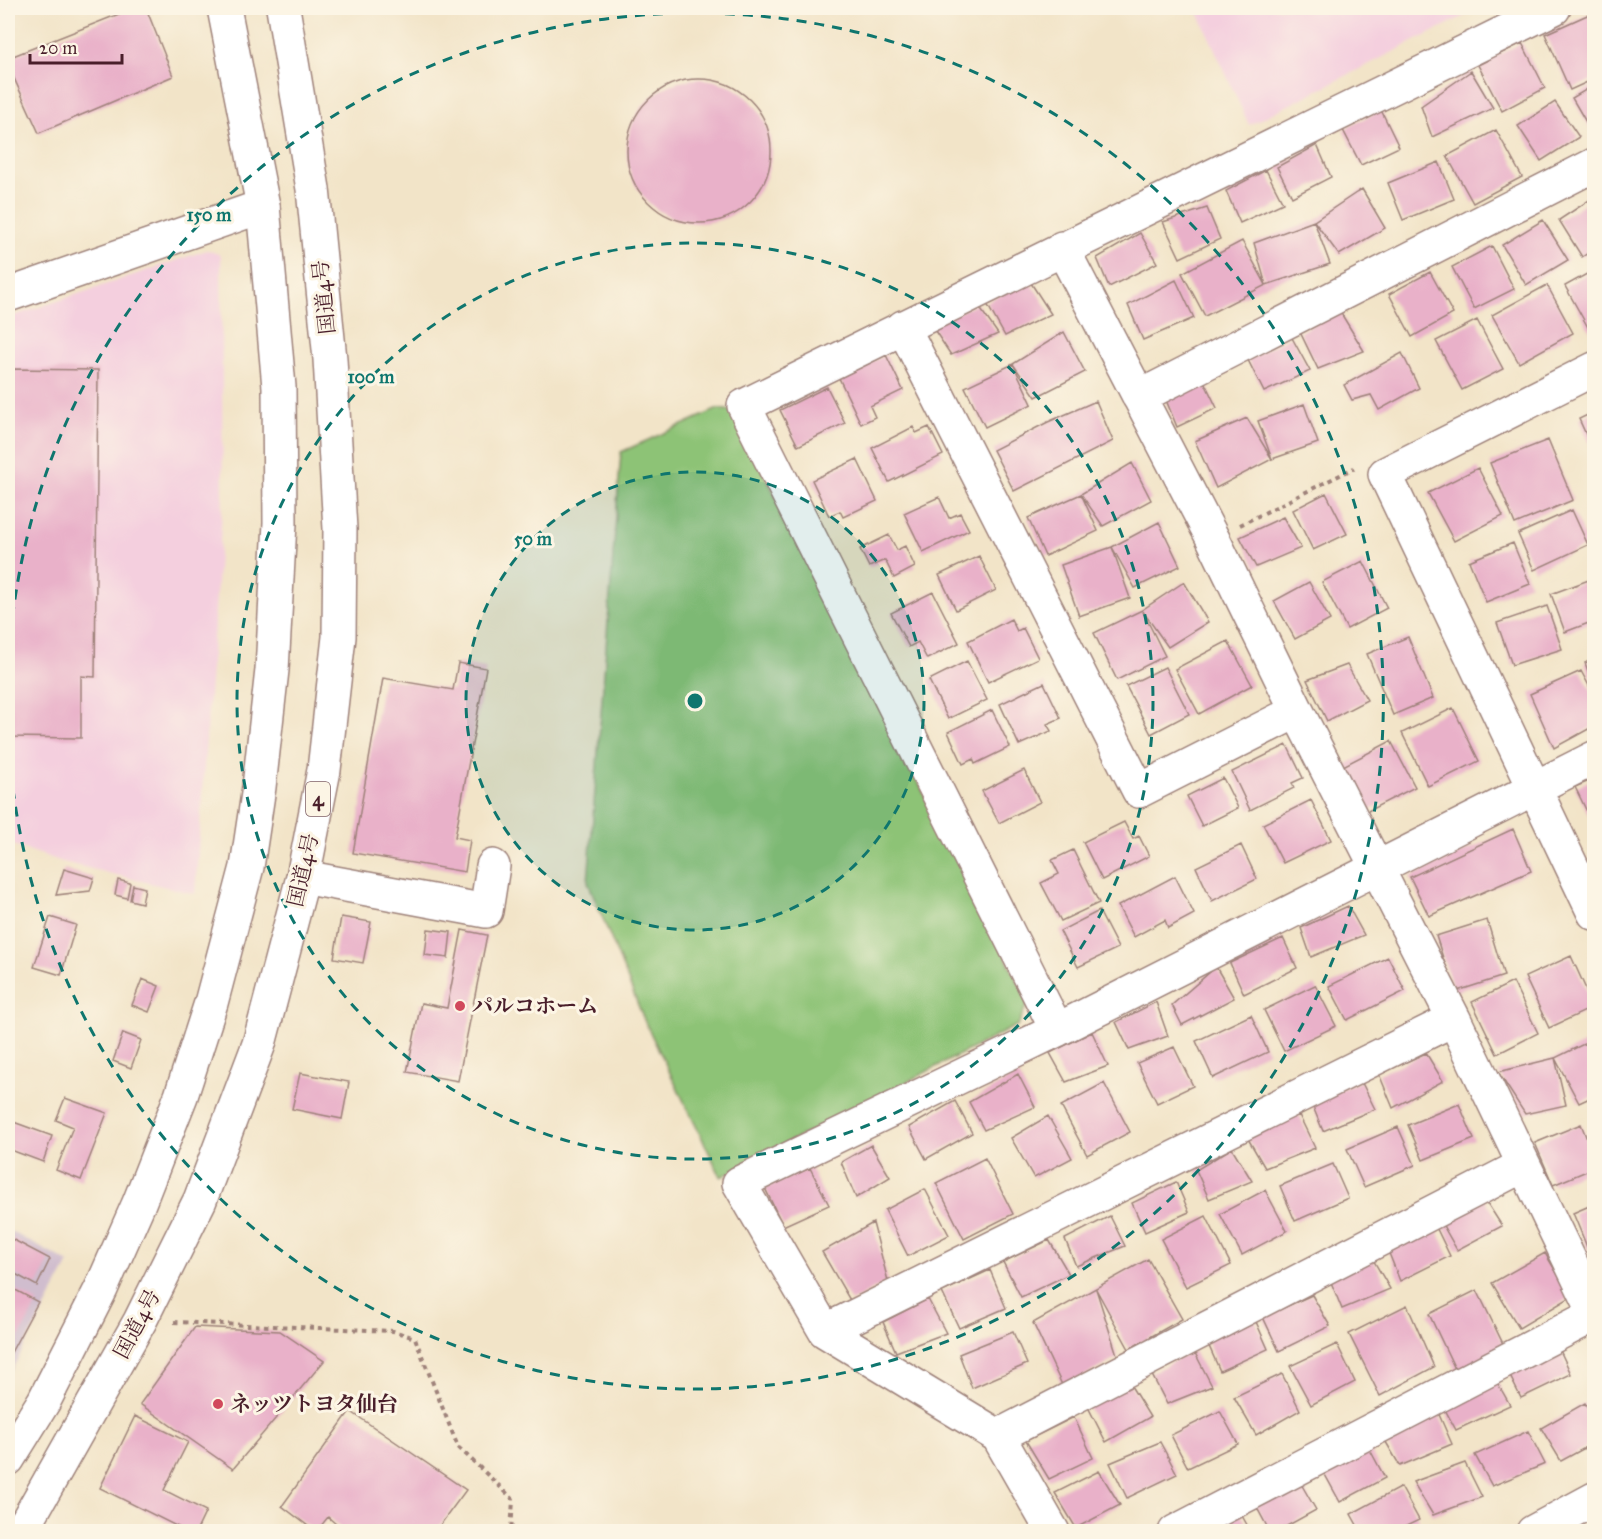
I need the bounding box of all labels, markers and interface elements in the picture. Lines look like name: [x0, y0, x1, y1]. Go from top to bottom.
scale bar: [30, 27, 122, 65]
text: 20 m: [39, 37, 77, 59]
text: 150 m: [187, 204, 232, 226]
street label: 国道4号: [307, 258, 341, 336]
text: 100 m: [348, 366, 395, 388]
text: 50 m: [514, 528, 553, 550]
centre of rings: [685, 691, 705, 711]
road number: 4: [306, 782, 330, 816]
street label: 国道4号: [282, 831, 324, 909]
place label: パルコホーム: [472, 993, 598, 1019]
marker: パルコホーム: [453, 999, 467, 1013]
street label: 国道4号: [108, 1285, 166, 1363]
place label: ネッツトヨタ仙台: [230, 1391, 398, 1417]
marker: ネッツトヨタ仙台: [211, 1397, 225, 1411]

